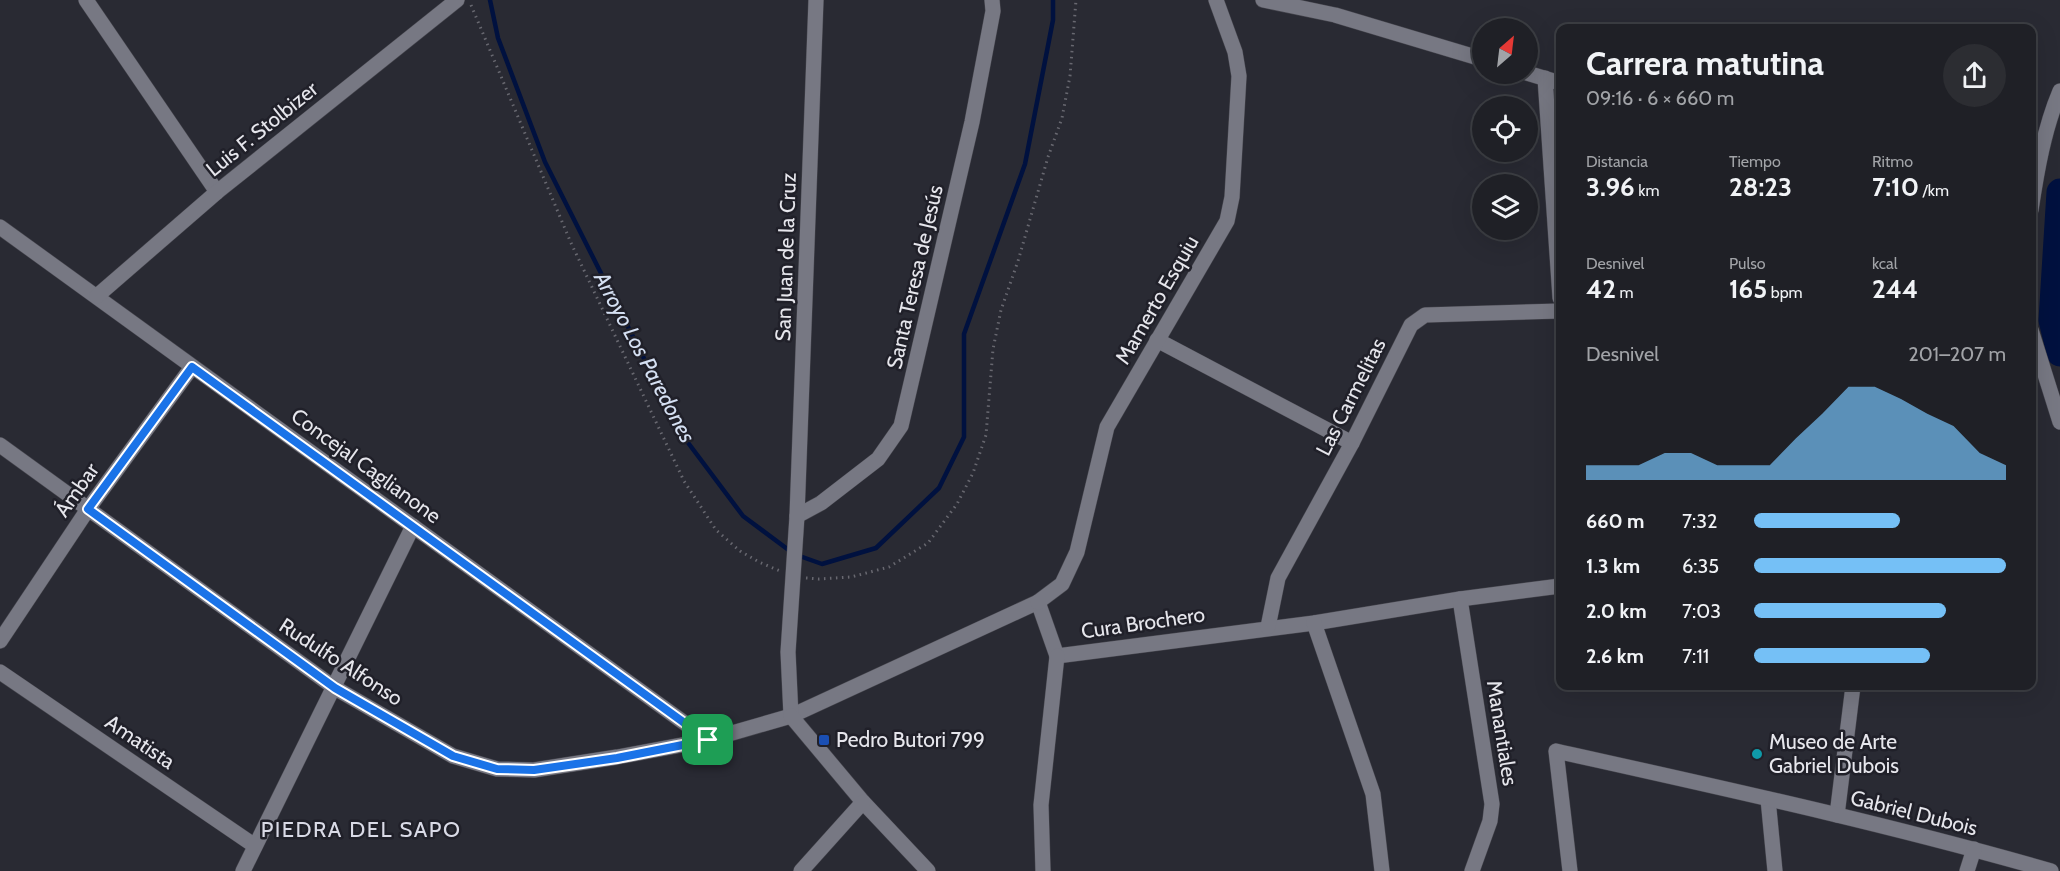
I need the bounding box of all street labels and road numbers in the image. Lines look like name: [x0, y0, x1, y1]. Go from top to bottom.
street label: Luis F. Stolbizer: [201, 76, 323, 181]
street label: San Juan de la Cruz: [770, 172, 801, 342]
street label: Santa Teresa de Jesús: [881, 182, 948, 371]
street label: Mamerto Esquiu: [1110, 231, 1204, 369]
street label: Las Carmelitas: [1310, 334, 1391, 460]
street label: Concejal Caglianone: [286, 403, 446, 529]
street label: Ámbar: [49, 458, 104, 521]
street label: Cura Brochero: [1079, 601, 1206, 644]
street label: Rudulfo Alfonso: [275, 612, 408, 711]
street label: Manantiales: [1482, 678, 1523, 788]
street label: Amatista: [101, 709, 180, 774]
street label: Gabriel Dubois: [1848, 785, 1980, 840]

